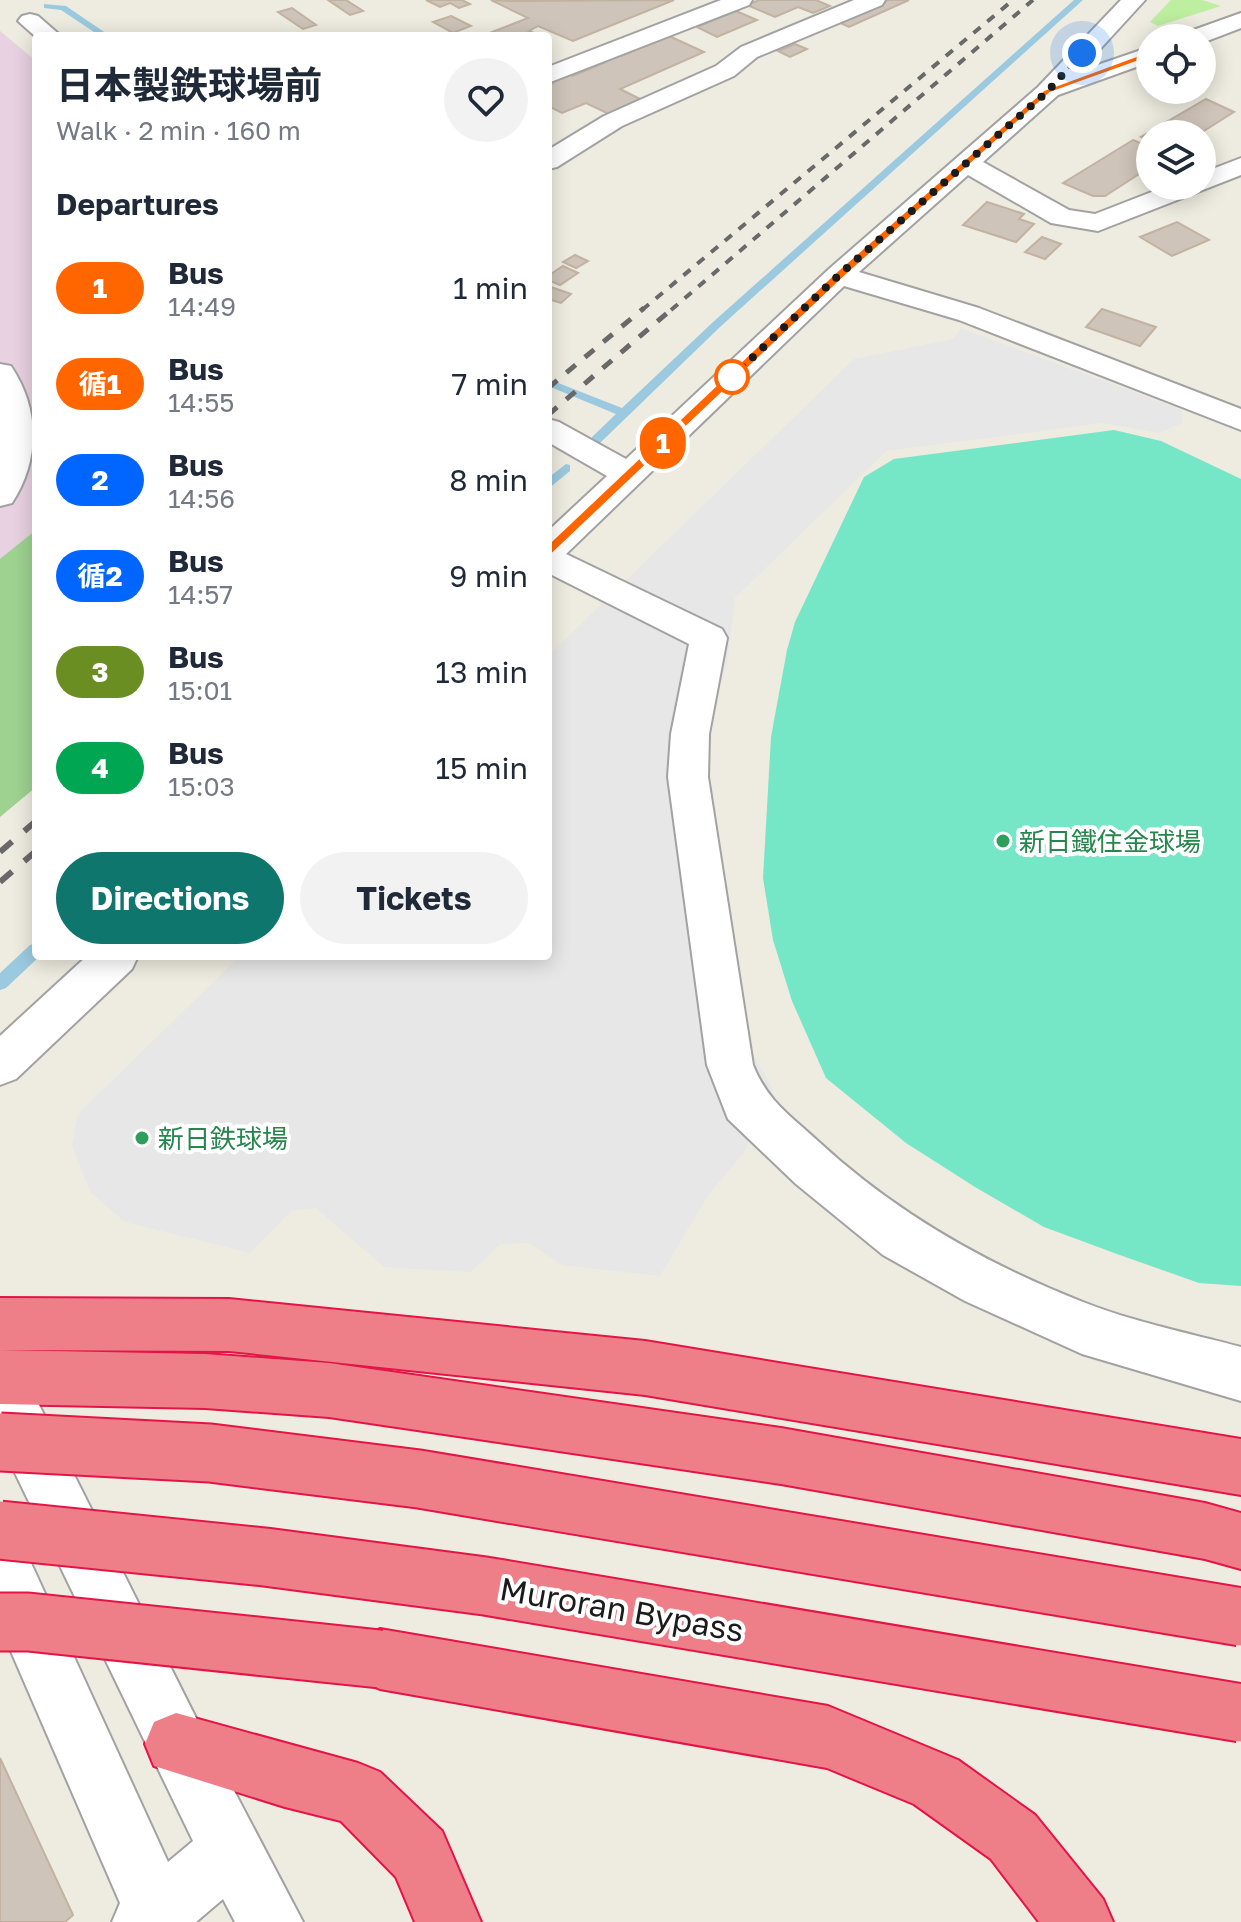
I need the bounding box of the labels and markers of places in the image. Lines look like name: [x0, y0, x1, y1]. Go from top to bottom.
unlabelled marker: [715, 360, 749, 394]
place label: 新日鐵住金球場: [1019, 826, 1201, 857]
marker: 新日鐵住金球場: [994, 832, 1012, 850]
place label: 新日鉄球場: [158, 1123, 288, 1154]
marker: 新日鉄球場: [133, 1129, 151, 1147]

